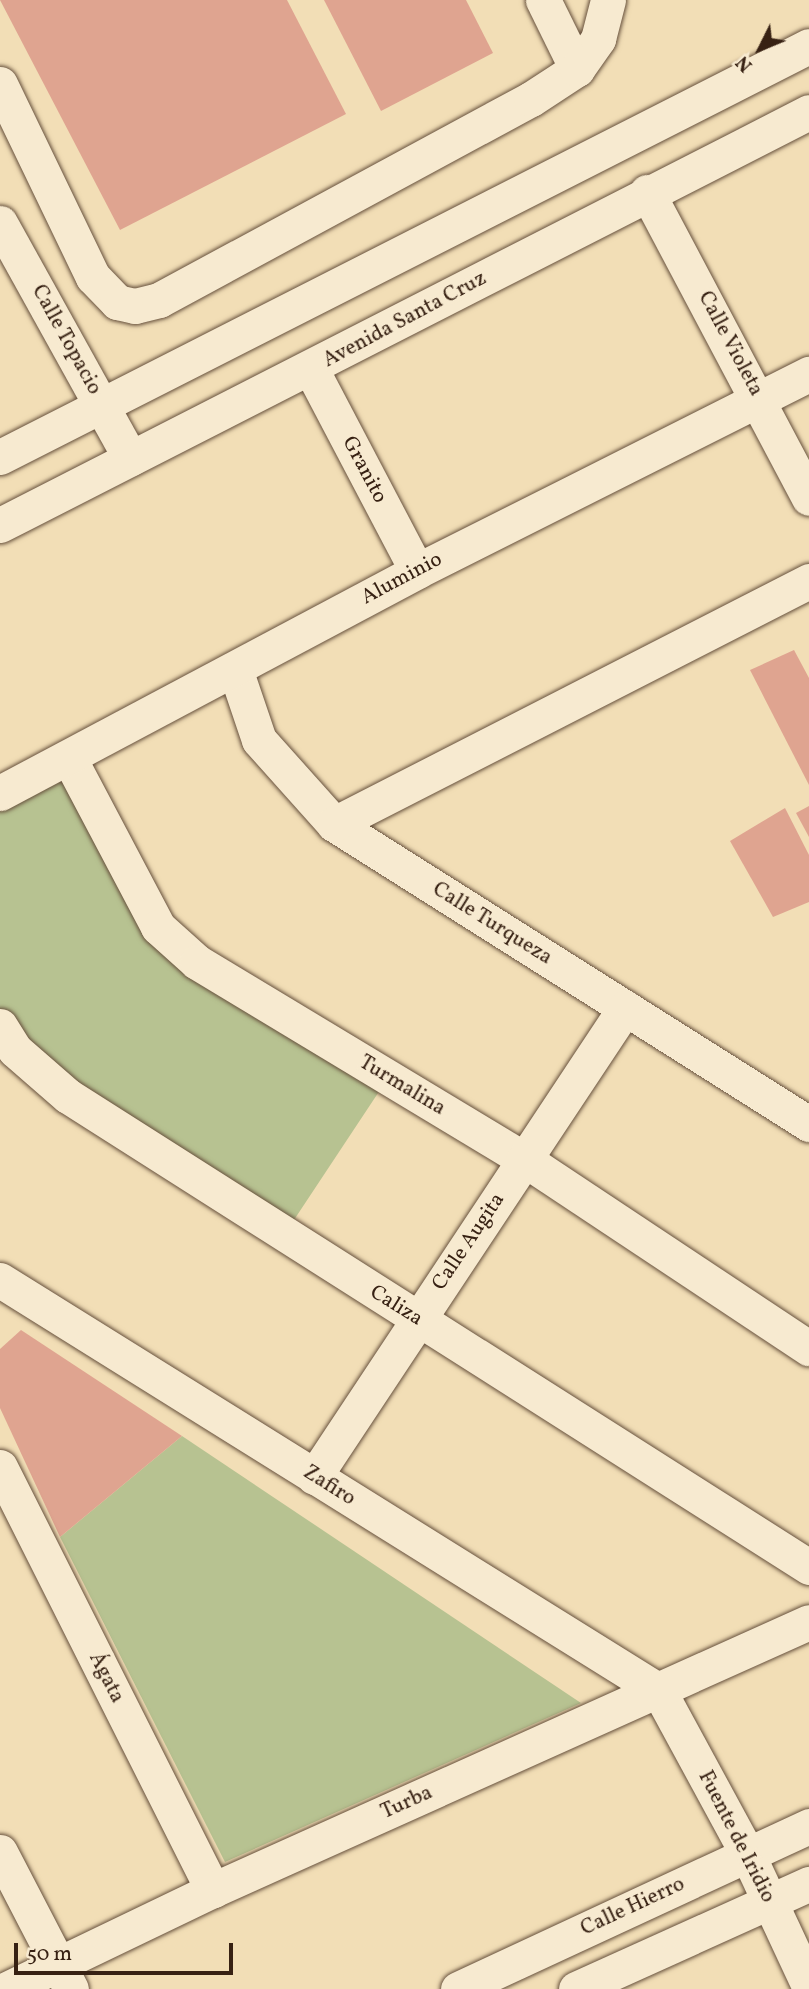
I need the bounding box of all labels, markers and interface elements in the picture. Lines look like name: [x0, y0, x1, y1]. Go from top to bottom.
north arrow: [725, 14, 795, 84]
text: N: [730, 49, 759, 77]
street label: Avenida Santa Cruz: [319, 266, 491, 374]
street label: Calle Topacio: [25, 280, 107, 400]
street label: Calle Violeta: [692, 287, 768, 401]
street label: Granito: [336, 432, 392, 508]
street label: Aluminio: [357, 547, 447, 611]
street label: Calle Turqueza: [427, 877, 557, 971]
street label: Turmalina: [354, 1050, 450, 1122]
street label: Calle Augita: [427, 1189, 511, 1295]
street label: Caliza: [365, 1280, 427, 1332]
street label: Zafiro: [298, 1460, 360, 1512]
street label: Ágata: [83, 1648, 129, 1708]
street label: Fuente de Iridio: [692, 1767, 780, 1907]
street label: Turba: [377, 1781, 437, 1825]
street label: Calle Hierro: [577, 1872, 689, 1942]
scale bar: [18, 1930, 236, 1974]
text: 50 m: [27, 1940, 72, 1969]

